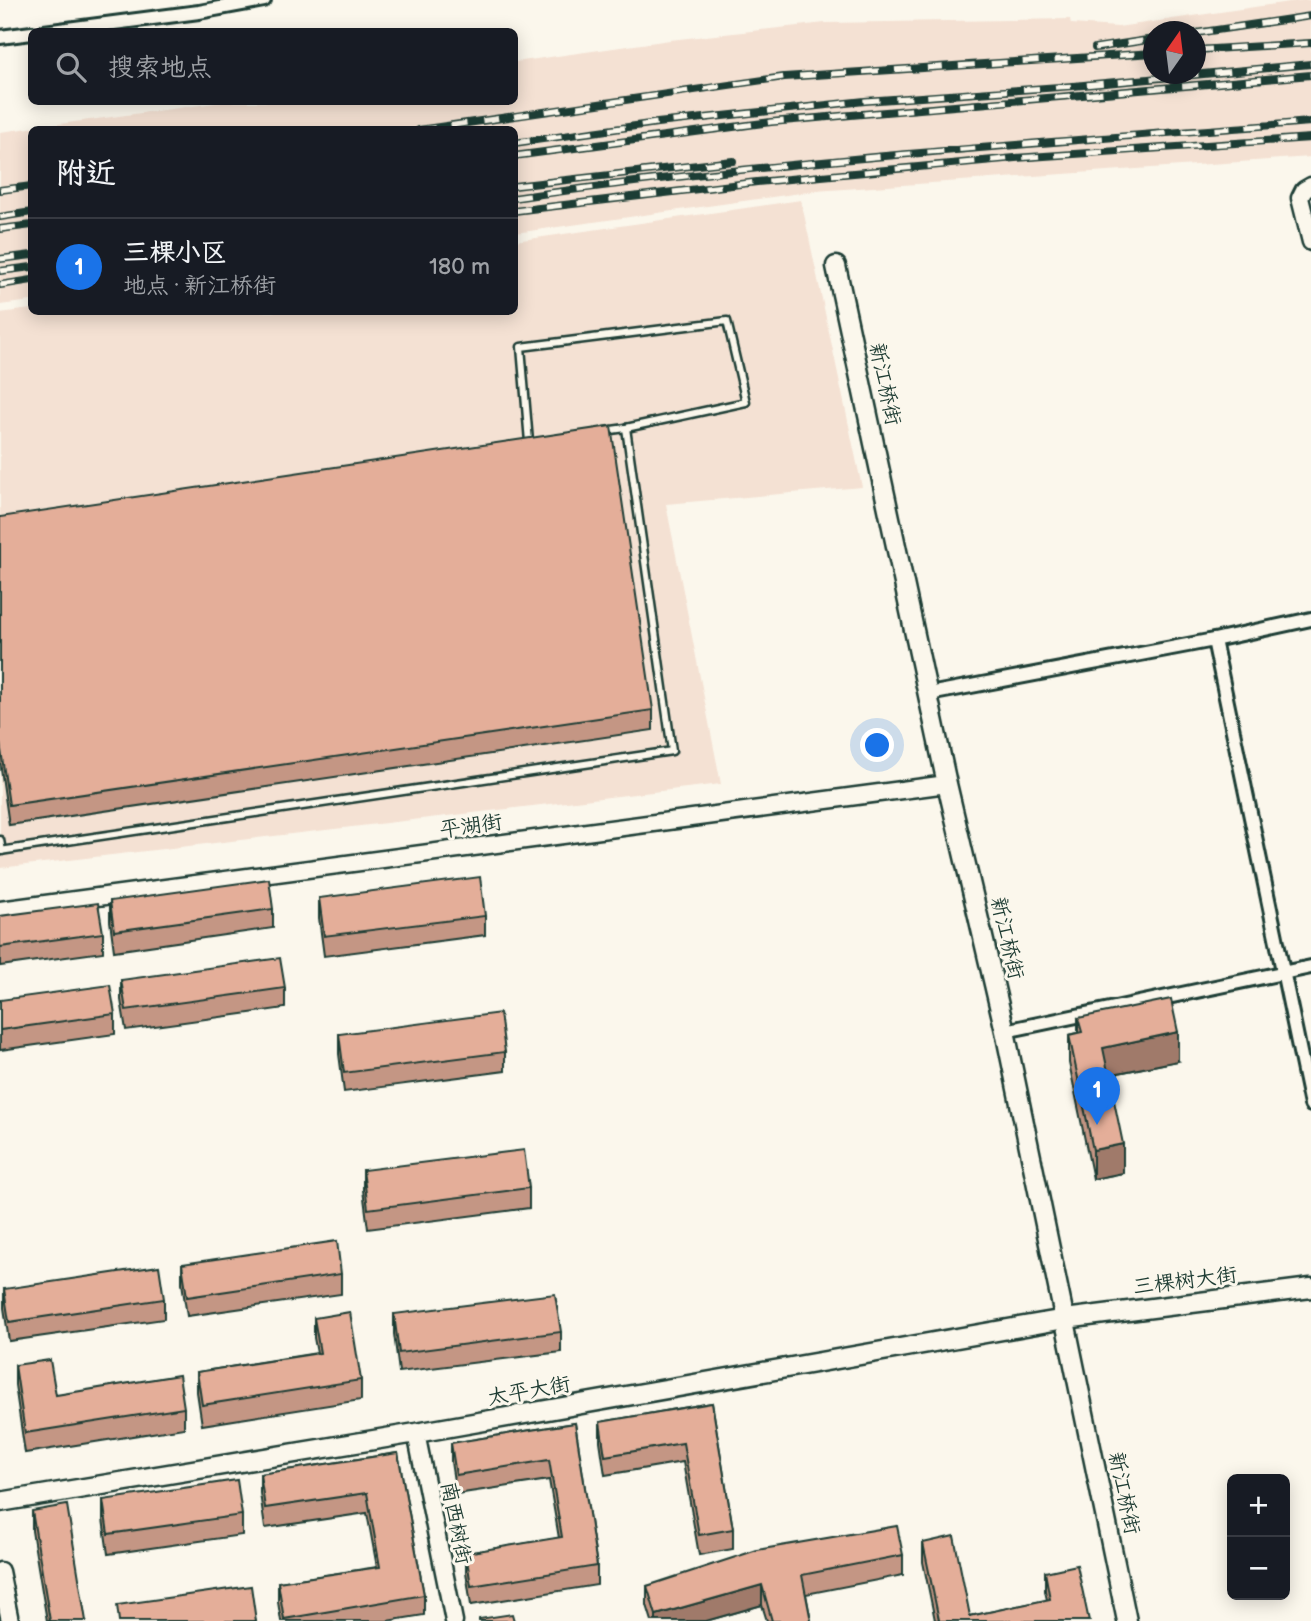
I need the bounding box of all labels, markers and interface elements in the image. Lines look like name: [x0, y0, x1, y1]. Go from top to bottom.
north arrow: [1143, 21, 1206, 84]
search box: [28, 28, 518, 105]
icon: search: [52, 48, 90, 86]
text: 搜索地点: [108, 53, 212, 84]
text: 附近: [56, 156, 116, 192]
text: 三棵小区: [123, 238, 227, 269]
text: 1: [74, 253, 84, 281]
text: 180 m: [429, 253, 490, 281]
text: 地点 · 新江桥街: [123, 272, 276, 300]
street label: 新江桥街: [864, 340, 906, 428]
your location: [860, 728, 894, 762]
street label: 平湖街: [438, 809, 504, 843]
street label: 新江桥街: [985, 894, 1029, 982]
pin: 1: [1074, 1067, 1120, 1125]
street label: 三棵树大街: [1131, 1262, 1239, 1300]
street label: 太平大街: [485, 1371, 573, 1411]
street label: 新江桥街: [1103, 1449, 1145, 1537]
map controls: [1227, 1474, 1290, 1600]
button: +: [1227, 1474, 1290, 1537]
street label: 南西树街: [436, 1479, 476, 1567]
button: −: [1227, 1537, 1290, 1600]

